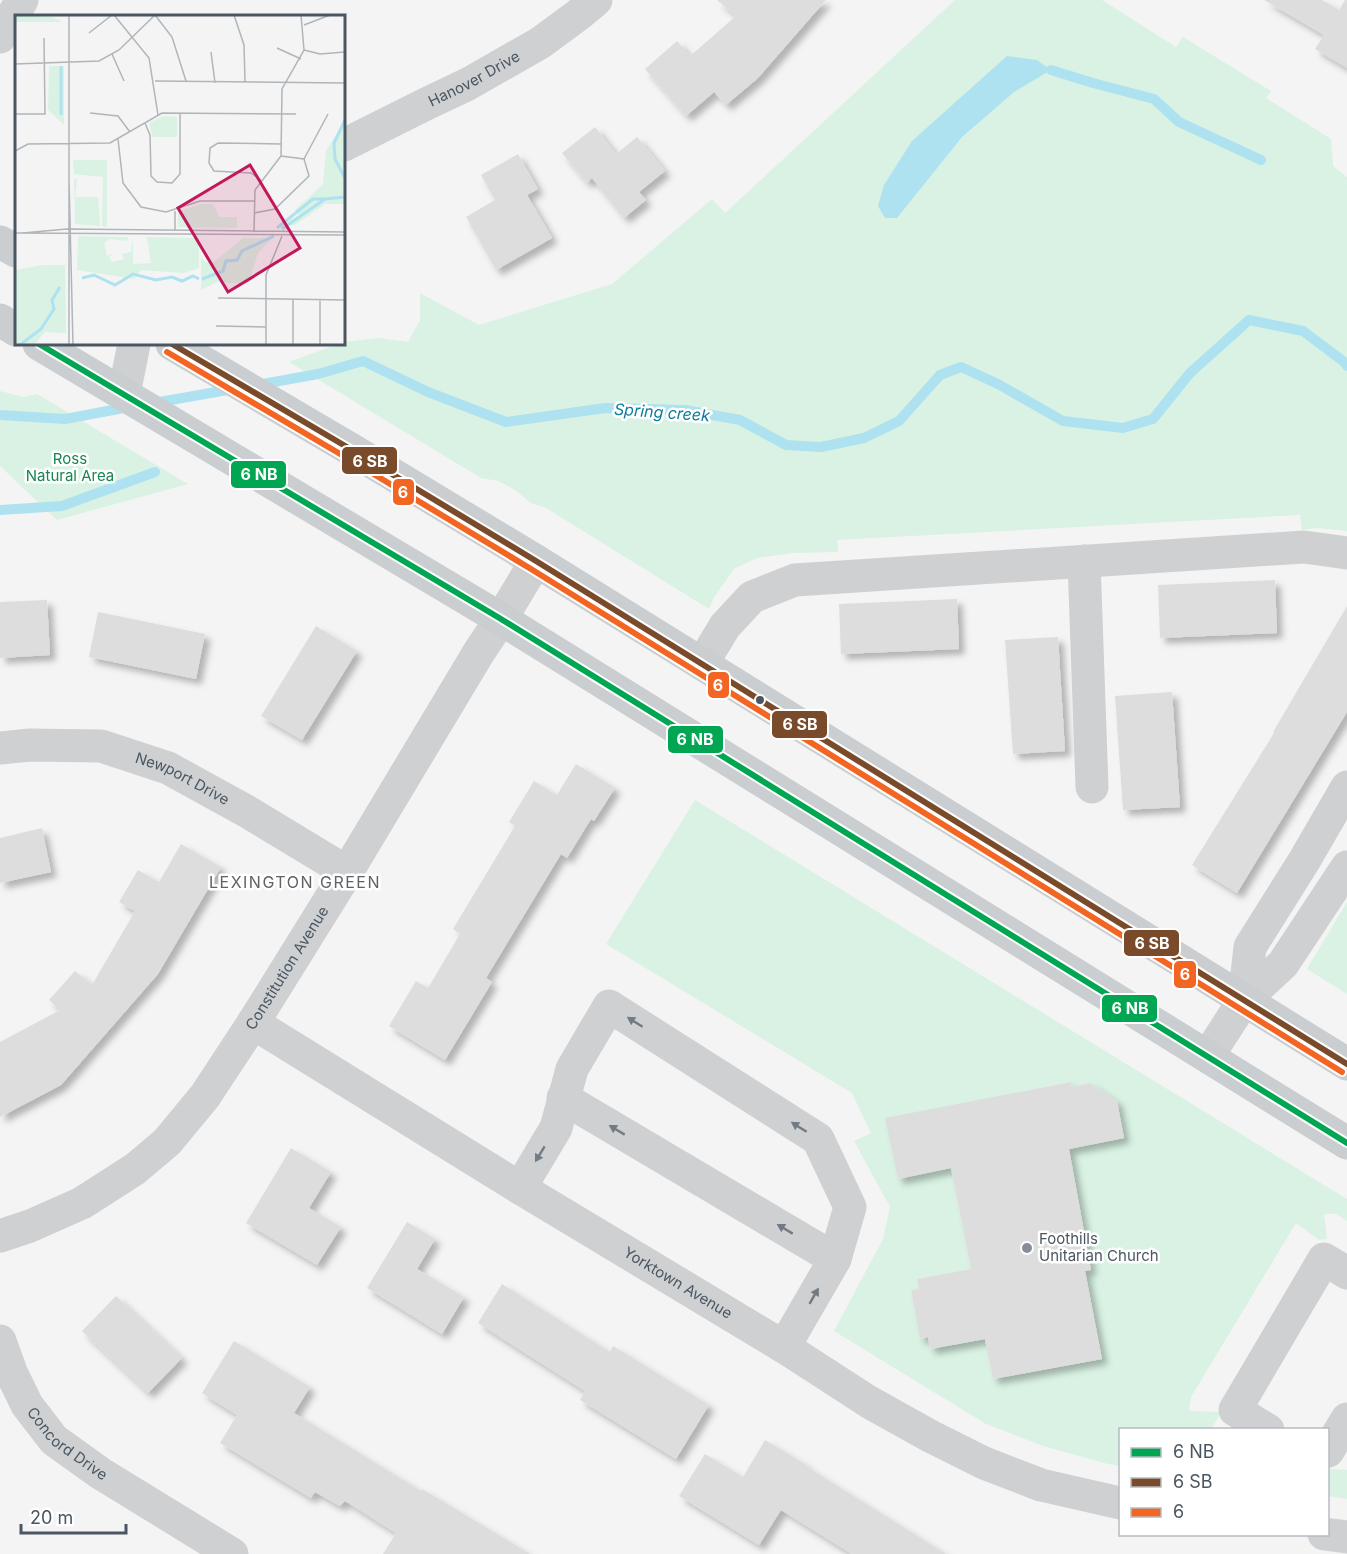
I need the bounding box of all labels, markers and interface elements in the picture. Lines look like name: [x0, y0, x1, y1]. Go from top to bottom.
inset map: [15, 15, 345, 345]
street label: Hanover Drive: [425, 46, 523, 111]
water label: Spring creek: [613, 399, 711, 425]
line badge: 6 SB: [341, 446, 398, 475]
park label: Ross Natural Area: [26, 449, 114, 485]
text: 6 SB: [352, 451, 388, 471]
line badge: 6 NB: [230, 460, 287, 489]
text: 6 NB: [241, 464, 277, 484]
line badge: 6: [392, 478, 415, 506]
text: 6: [398, 482, 408, 502]
line badge: 6: [707, 671, 730, 699]
text: 6: [713, 675, 723, 695]
unlabelled marker: [754, 694, 766, 706]
line badge: 6 SB: [771, 710, 828, 739]
text: 6 SB: [782, 714, 818, 734]
line badge: 6 NB: [667, 725, 724, 754]
text: 6 NB: [677, 729, 713, 749]
street label: Newport Drive: [133, 748, 233, 809]
district label: LEXINGTON GREEN: [209, 872, 381, 892]
street label: Constitution Avenue: [241, 902, 332, 1033]
line badge: 6 SB: [1123, 929, 1180, 957]
text: 6 SB: [1134, 933, 1170, 953]
line badge: 6: [1173, 960, 1197, 989]
text: 6: [1180, 964, 1190, 984]
line badge: 6 NB: [1101, 994, 1158, 1023]
text: 6 NB: [1112, 998, 1148, 1018]
one-way arrow: [627, 1017, 643, 1028]
one-way arrow: [791, 1121, 807, 1132]
one-way arrow: [608, 1125, 625, 1135]
one-way arrow: [535, 1146, 545, 1163]
one-way arrow: [777, 1224, 793, 1235]
place label: Foothills Unitarian Church: [1039, 1229, 1159, 1265]
marker: Foothills Unitarian Church: [1020, 1241, 1034, 1255]
street label: Yorktown Avenue: [620, 1243, 736, 1323]
one-way arrow: [808, 1288, 819, 1304]
street label: Concord Drive: [23, 1403, 111, 1484]
legend: [1119, 1428, 1329, 1536]
text: 6 NB: [1173, 1441, 1215, 1462]
text: 6 SB: [1173, 1471, 1213, 1492]
scale bar: [21, 1497, 126, 1535]
text: 6: [1173, 1501, 1184, 1522]
text: 20 m: [30, 1507, 73, 1528]

